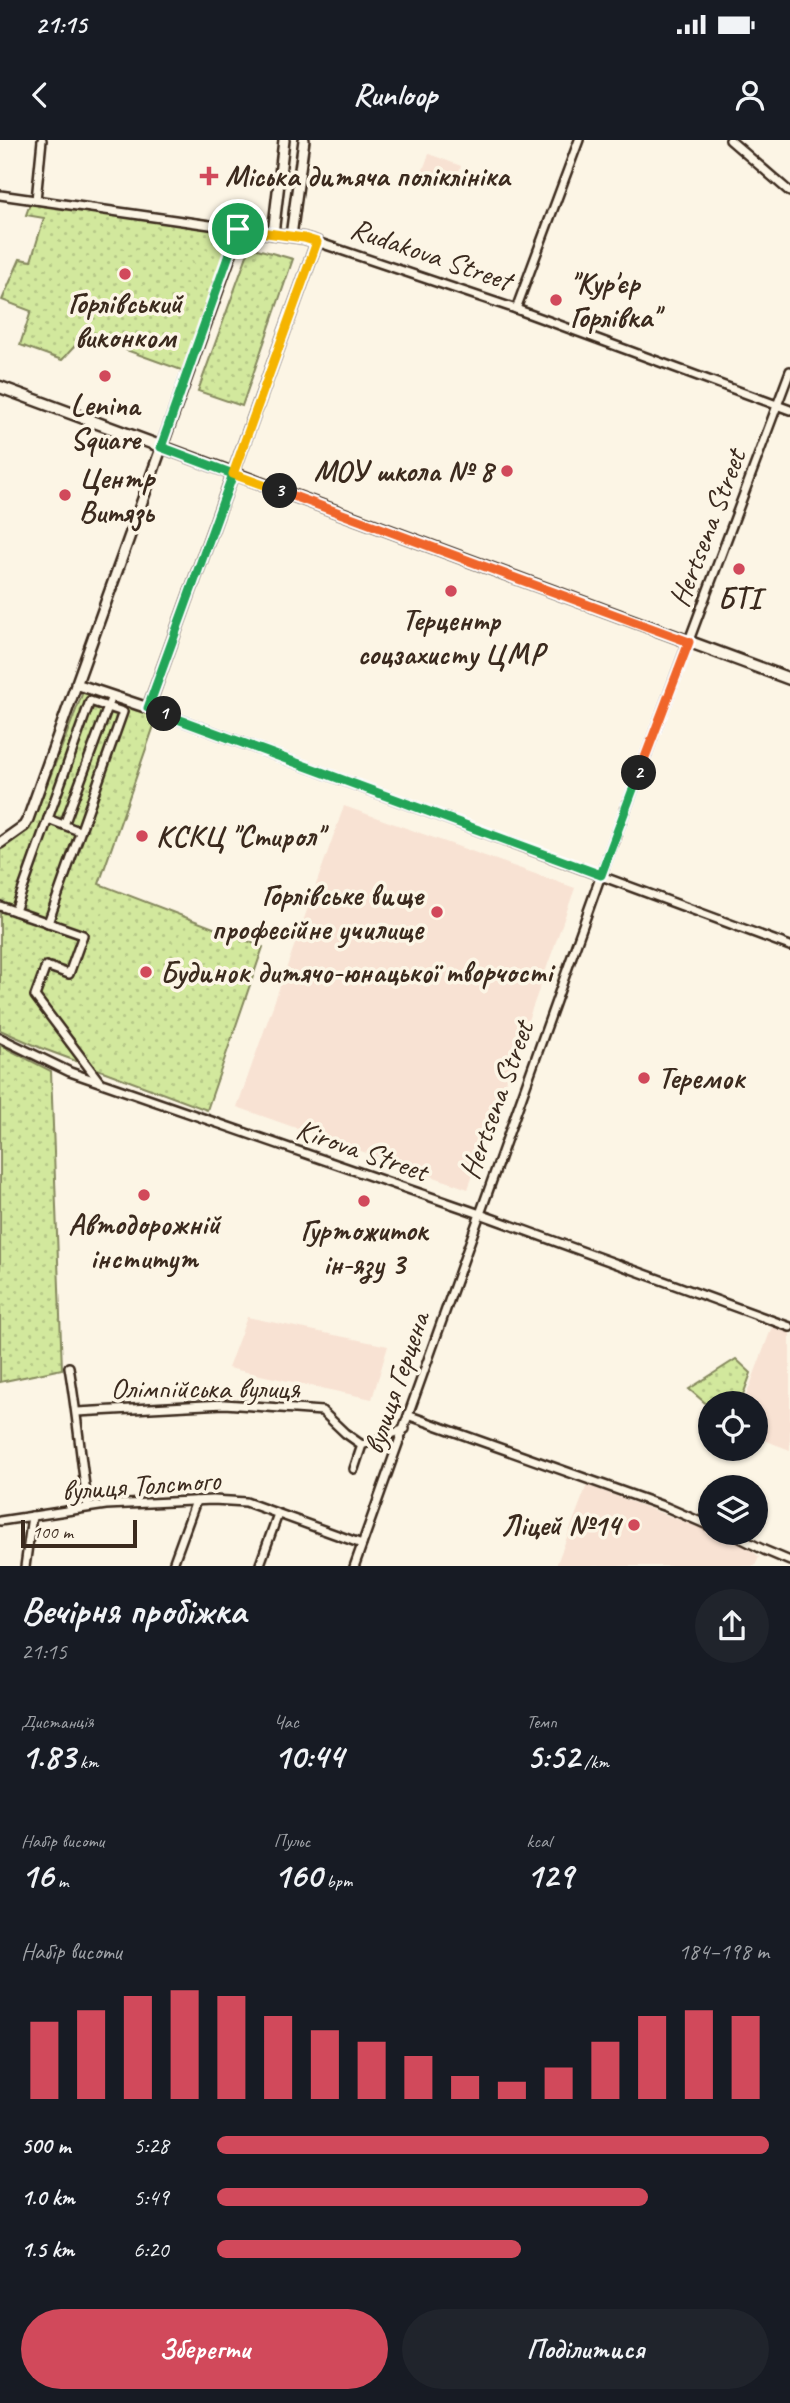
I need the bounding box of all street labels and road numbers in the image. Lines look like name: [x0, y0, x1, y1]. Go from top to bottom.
street label: Rudakova Street: [346, 209, 520, 301]
street label: Hertsena Street: [660, 441, 755, 612]
street label: Hertsena Street: [450, 1013, 543, 1184]
street label: Kirova Street: [291, 1110, 436, 1191]
street label: вулиця Герцена: [354, 1305, 439, 1459]
street label: Олімпійська вулиця: [110, 1369, 301, 1407]
street label: вулиця Толстого: [60, 1460, 223, 1509]

